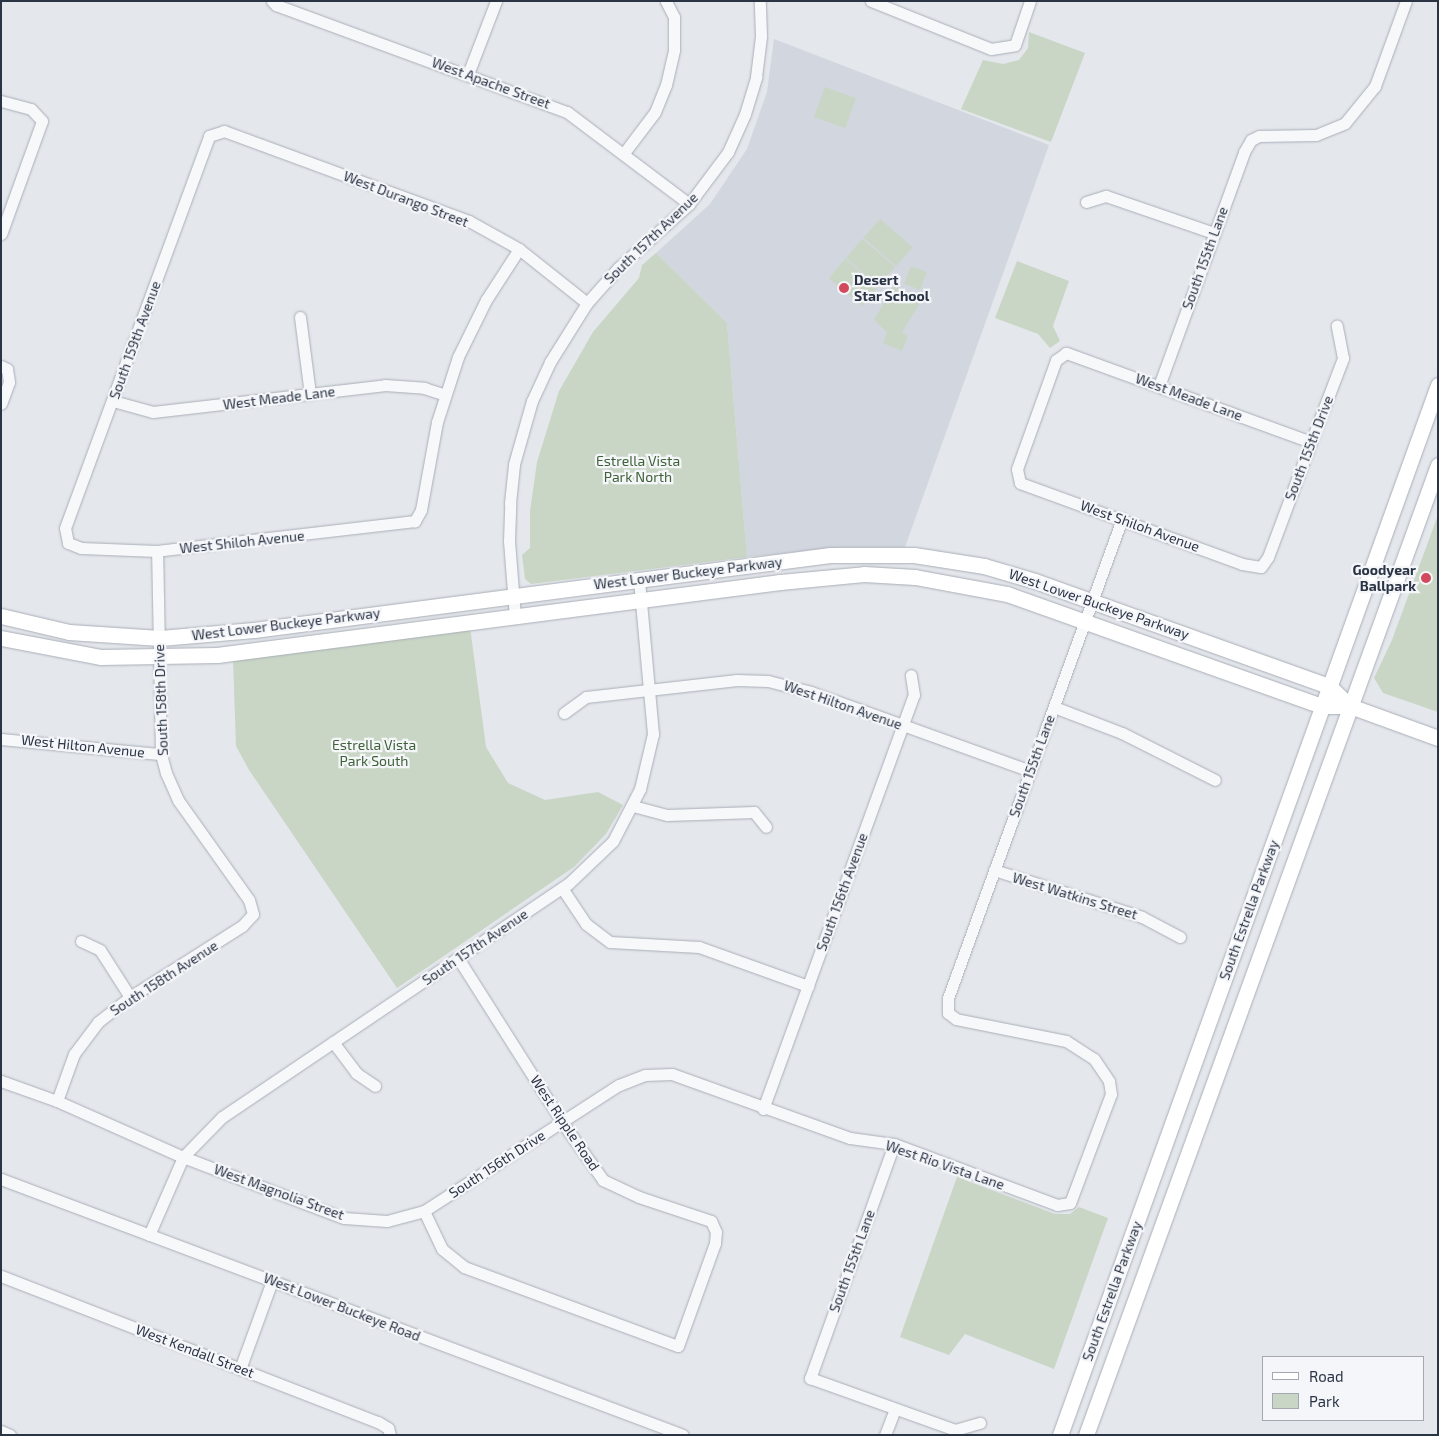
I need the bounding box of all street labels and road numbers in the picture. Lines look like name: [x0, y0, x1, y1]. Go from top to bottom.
street label: West Apache Street: [429, 54, 553, 112]
street label: West Durango Street: [341, 167, 471, 231]
street label: South 157th Avenue: [601, 189, 701, 287]
street label: South 155th Lane: [1179, 204, 1231, 312]
street label: South 159th Avenue: [106, 278, 164, 402]
street label: West Meade Lane: [1133, 370, 1245, 424]
street label: West Meade Lane: [222, 383, 336, 413]
street label: South 155th Drive: [1281, 393, 1337, 503]
street label: West Shiloh Avenue: [1078, 497, 1202, 555]
street label: West Shiloh Avenue: [179, 527, 305, 557]
street label: West Lower Buckeye Parkway: [593, 553, 783, 593]
street label: West Lower Buckeye Parkway: [1006, 565, 1192, 643]
street label: West Lower Buckeye Parkway: [191, 604, 381, 644]
street label: South 158th Drive: [151, 644, 171, 756]
street label: West Hilton Avenue: [781, 677, 905, 733]
street label: South 155th Lane: [1006, 712, 1058, 820]
street label: West Hilton Avenue: [20, 731, 146, 761]
street label: South 156th Avenue: [813, 830, 871, 954]
street label: South Estrella Parkway: [1216, 838, 1282, 982]
street label: West Watkins Street: [1010, 869, 1140, 923]
street label: South 157th Avenue: [419, 905, 531, 989]
street label: South 158th Avenue: [107, 937, 221, 1019]
street label: West Ripple Road: [527, 1072, 603, 1174]
street label: South 156th Drive: [446, 1127, 548, 1201]
street label: West Rio Vista Lane: [883, 1137, 1007, 1193]
street label: West Magnolia Street: [212, 1161, 346, 1223]
street label: South 155th Lane: [826, 1207, 878, 1315]
street label: South Estrella Parkway: [1079, 1219, 1145, 1363]
street label: West Lower Buckeye Road: [261, 1269, 423, 1345]
street label: West Kendall Street: [133, 1321, 257, 1381]

